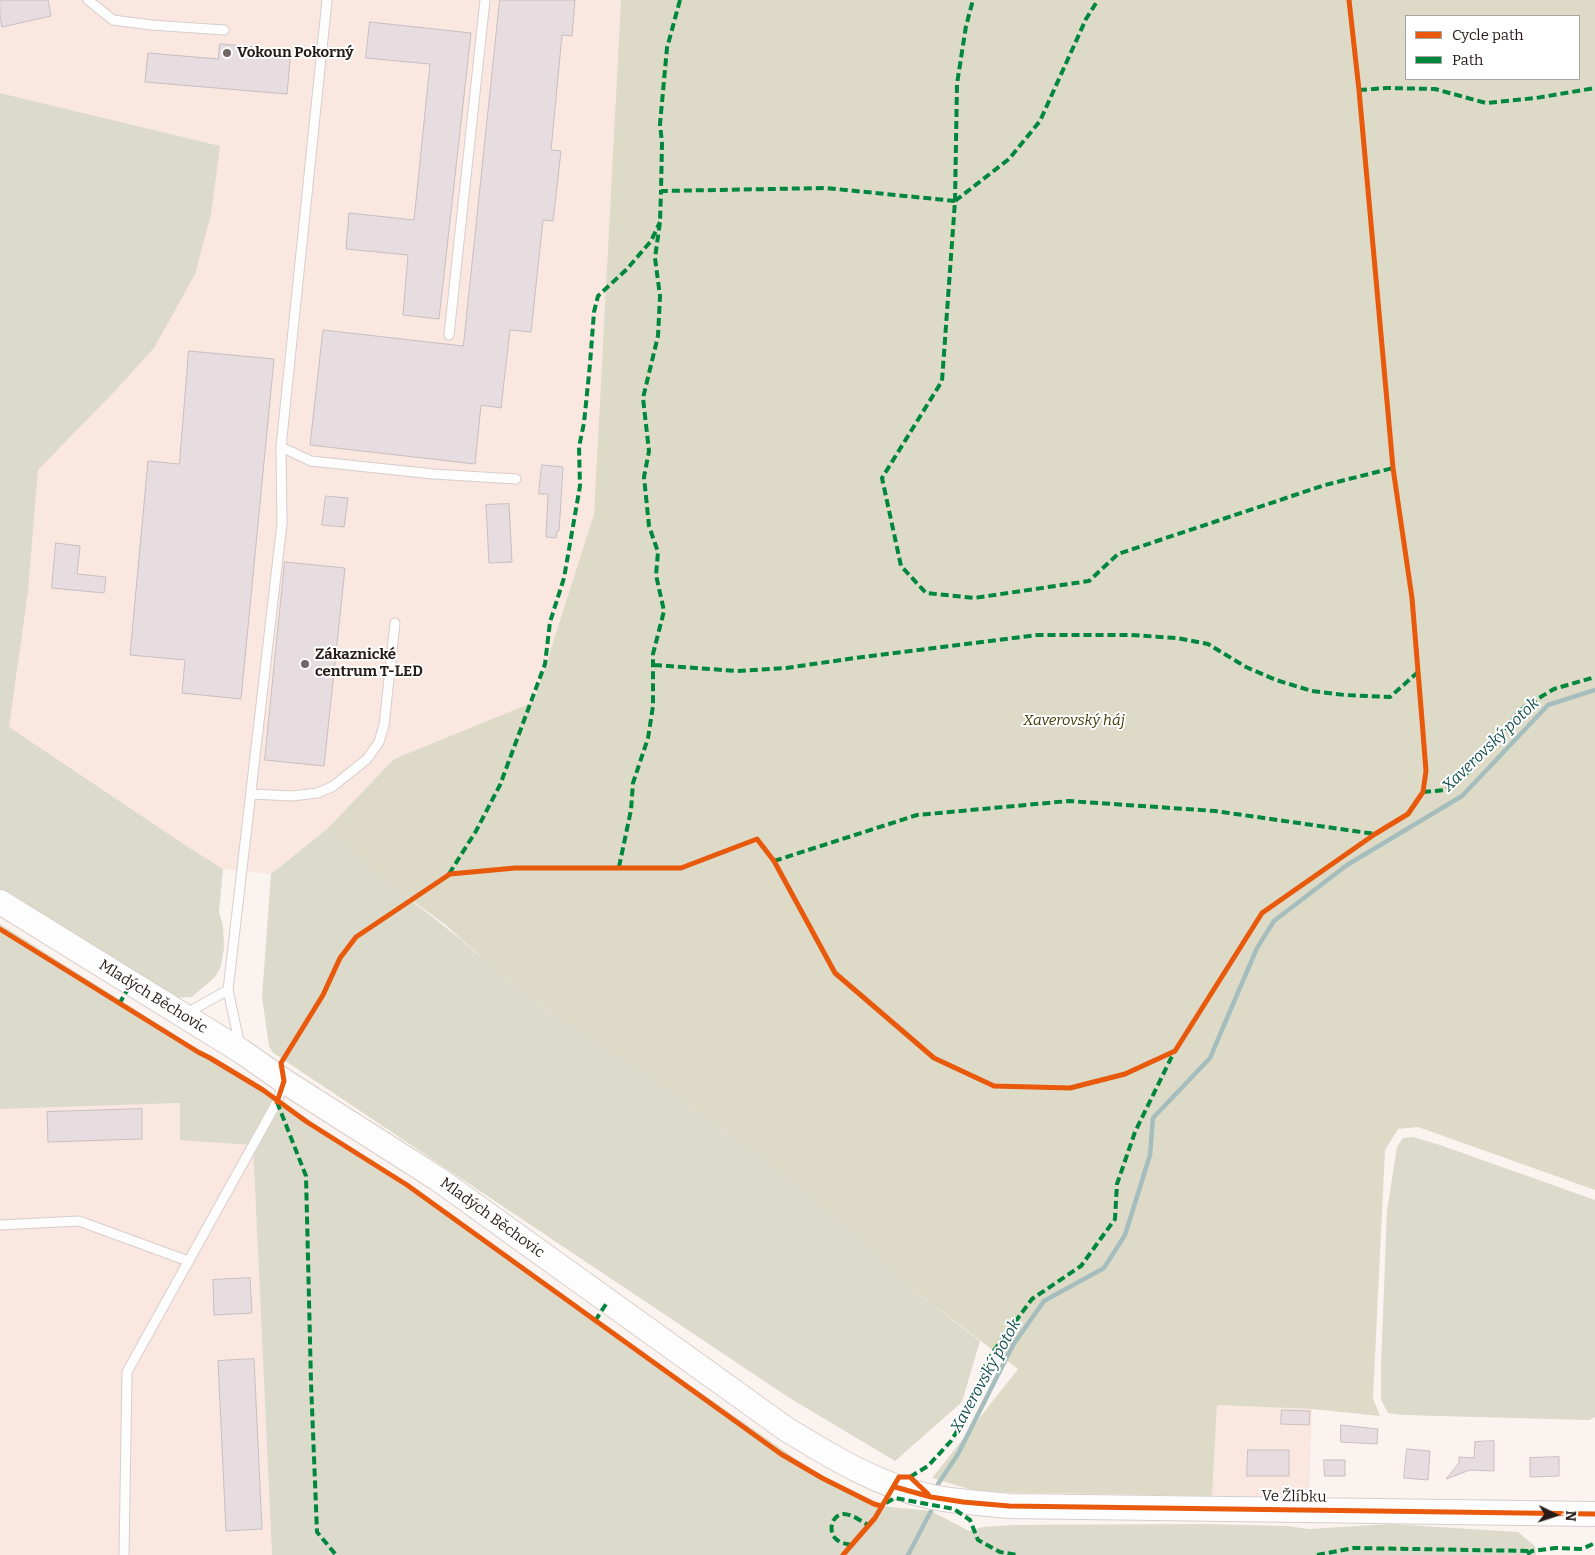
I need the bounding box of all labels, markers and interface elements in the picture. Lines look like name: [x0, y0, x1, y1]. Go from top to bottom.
legend: [1405, 15, 1580, 80]
text: Cycle path: [1452, 26, 1524, 44]
place label: Vokoun Pokorný: [237, 44, 354, 62]
marker: Vokoun Pokorný: [221, 47, 233, 59]
text: Path: [1452, 51, 1483, 69]
place label: Zákaznické centrum T-LED: [315, 646, 423, 681]
marker: Zákaznické centrum T-LED: [299, 658, 311, 670]
water label: Xaverovský potok: [1439, 694, 1543, 796]
park label: Xaverovský háj: [1023, 712, 1125, 730]
street label: Mladých Běchovic: [95, 956, 211, 1038]
street label: Mladých Běchovic: [436, 1174, 548, 1262]
water label: Xaverovský potok: [947, 1316, 1025, 1436]
street label: Ve Žlíbku: [1261, 1487, 1327, 1507]
north arrow: [1530, 1490, 1580, 1540]
text: N: [1562, 1510, 1579, 1522]

